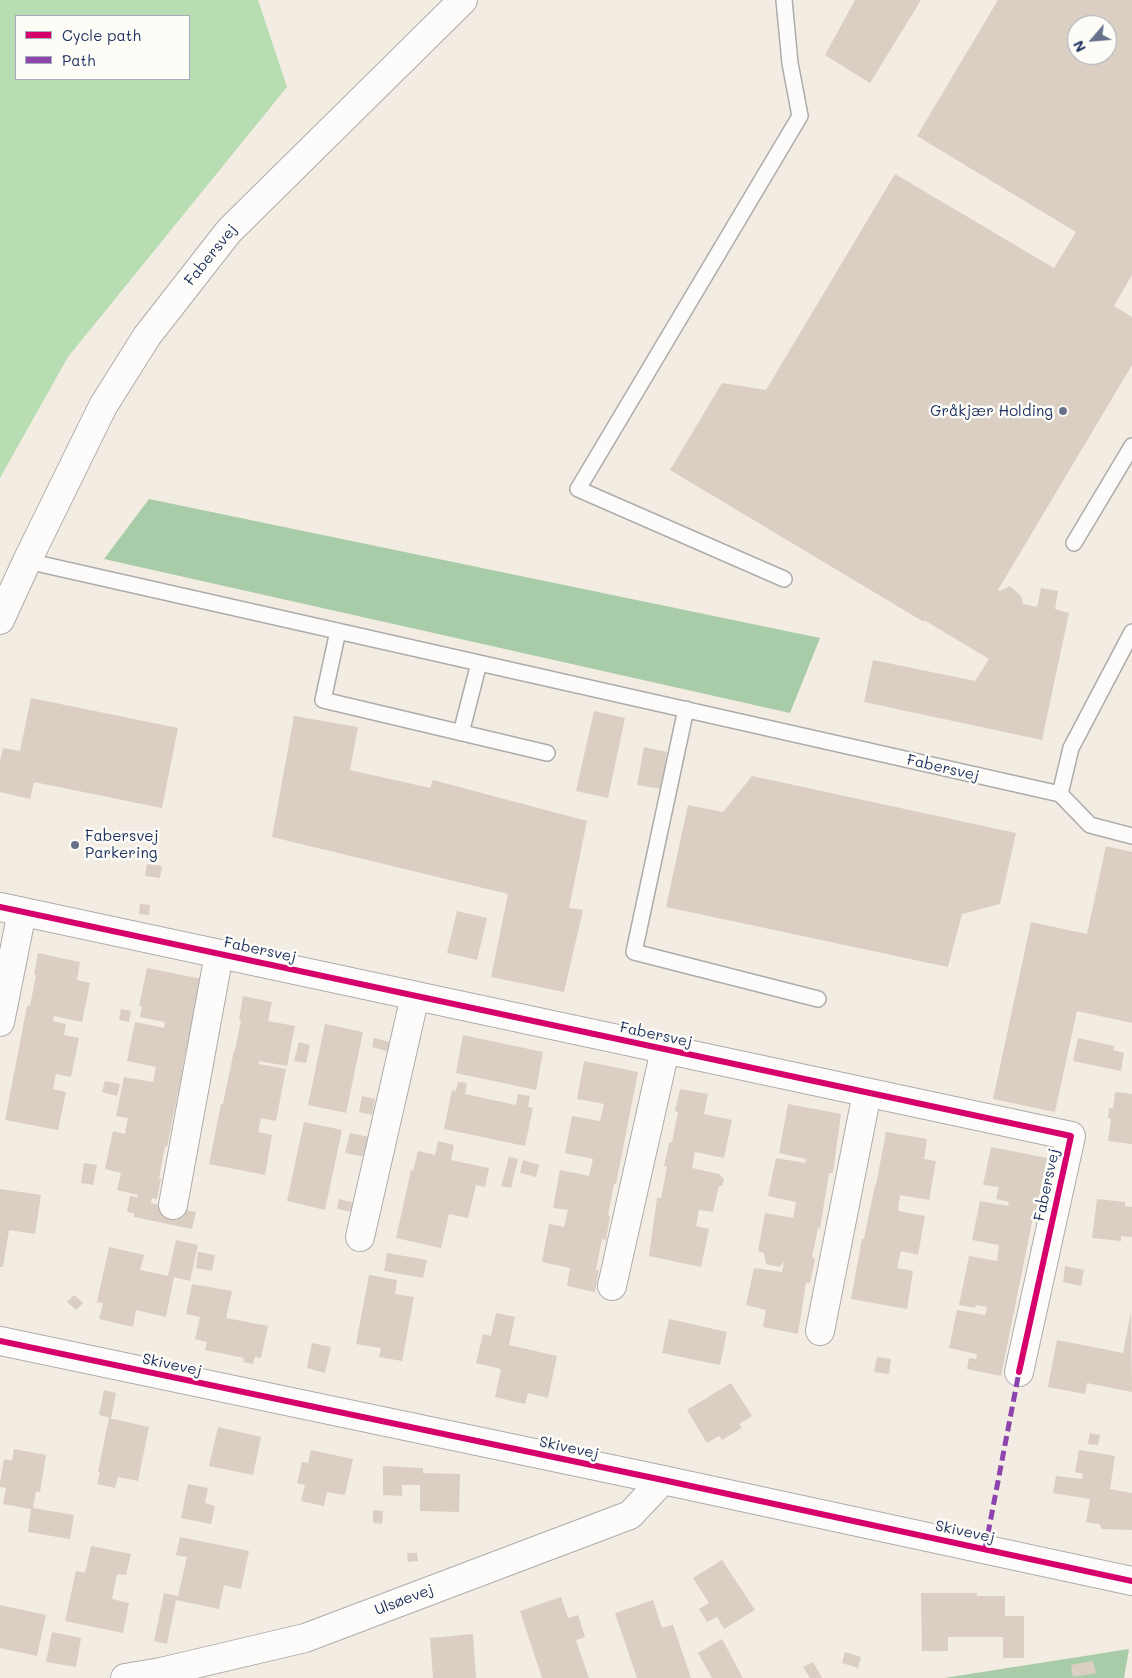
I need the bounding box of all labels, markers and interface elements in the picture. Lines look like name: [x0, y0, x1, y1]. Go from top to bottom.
legend: [15, 15, 190, 80]
north arrow: [1067, 15, 1117, 65]
text: Cycle path: [62, 25, 141, 45]
text: N: [1068, 38, 1090, 56]
text: Path: [62, 50, 96, 70]
street label: Fabersvej: [181, 221, 241, 289]
place label: Gråkjær Holding: [930, 402, 1053, 420]
marker: Gråkjær Holding: [1057, 405, 1069, 417]
street label: Fabersvej: [905, 751, 981, 785]
place label: Fabersvej Parkering: [85, 827, 159, 862]
marker: Fabersvej Parkering: [69, 839, 81, 851]
street label: Fabersvej: [222, 934, 298, 966]
street label: Fabersvej: [618, 1019, 694, 1051]
street label: Fabersvej: [1031, 1147, 1063, 1223]
street label: Skivevej: [141, 1350, 203, 1380]
street label: Skivevej: [538, 1433, 600, 1463]
street label: Skivevej: [934, 1517, 996, 1547]
street label: Ulsøevej: [372, 1581, 436, 1619]

